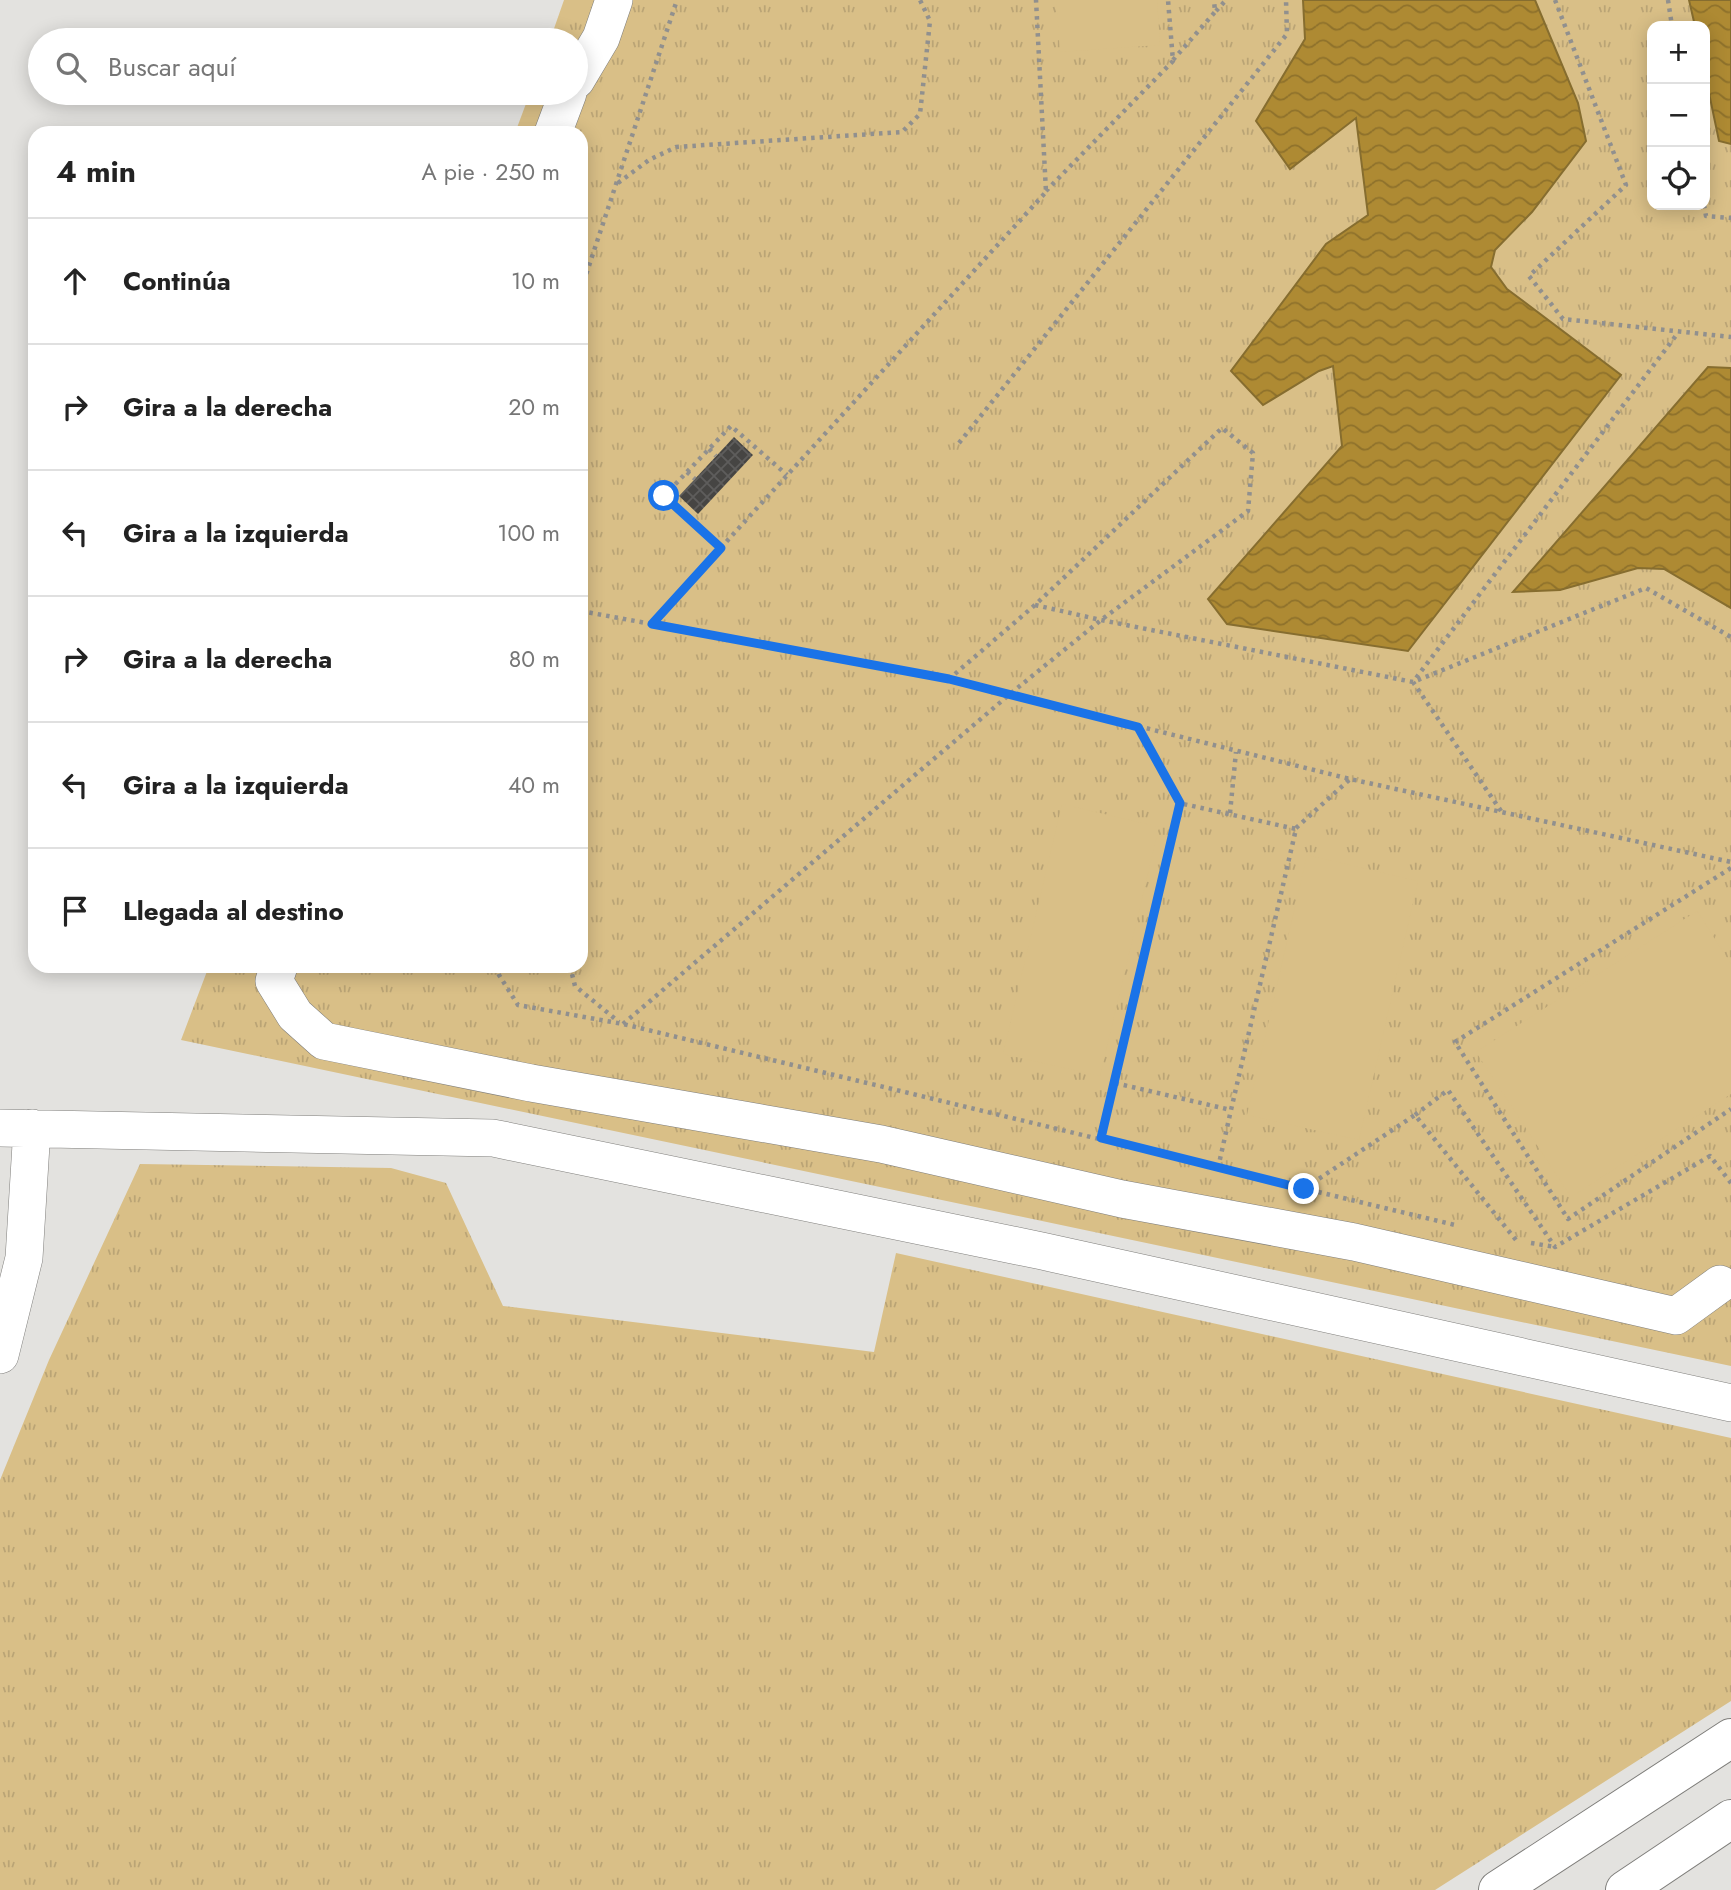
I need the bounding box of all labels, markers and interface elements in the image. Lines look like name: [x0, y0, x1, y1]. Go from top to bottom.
map controls: [1647, 21, 1710, 210]
button: +: [1647, 21, 1710, 84]
search box: [28, 28, 588, 105]
icon: search: [52, 48, 90, 86]
text: Buscar aquí: [108, 48, 236, 86]
button: −: [1647, 84, 1710, 147]
button: locate: [1647, 147, 1710, 210]
text: 4 min: [56, 150, 136, 193]
text: A pie · 250 m: [422, 155, 560, 189]
icon: ahead: [56, 262, 94, 300]
text: Continúa: [123, 262, 231, 300]
text: 10 m: [511, 264, 560, 298]
icon: right: [56, 388, 94, 426]
text: Gira a la derecha: [123, 388, 332, 426]
text: 20 m: [508, 390, 560, 424]
route start: [648, 480, 679, 511]
icon: left: [56, 514, 94, 552]
text: Gira a la izquierda: [123, 514, 349, 552]
text: 100 m: [497, 516, 560, 550]
icon: right: [56, 640, 94, 678]
text: Gira a la derecha: [123, 640, 332, 678]
text: 80 m: [509, 642, 560, 676]
icon: left: [56, 766, 94, 804]
text: Gira a la izquierda: [123, 766, 349, 804]
text: 40 m: [508, 768, 560, 802]
icon: arrive: [56, 892, 94, 930]
text: Llegada al destino: [123, 892, 344, 930]
route end: [1288, 1173, 1319, 1204]

